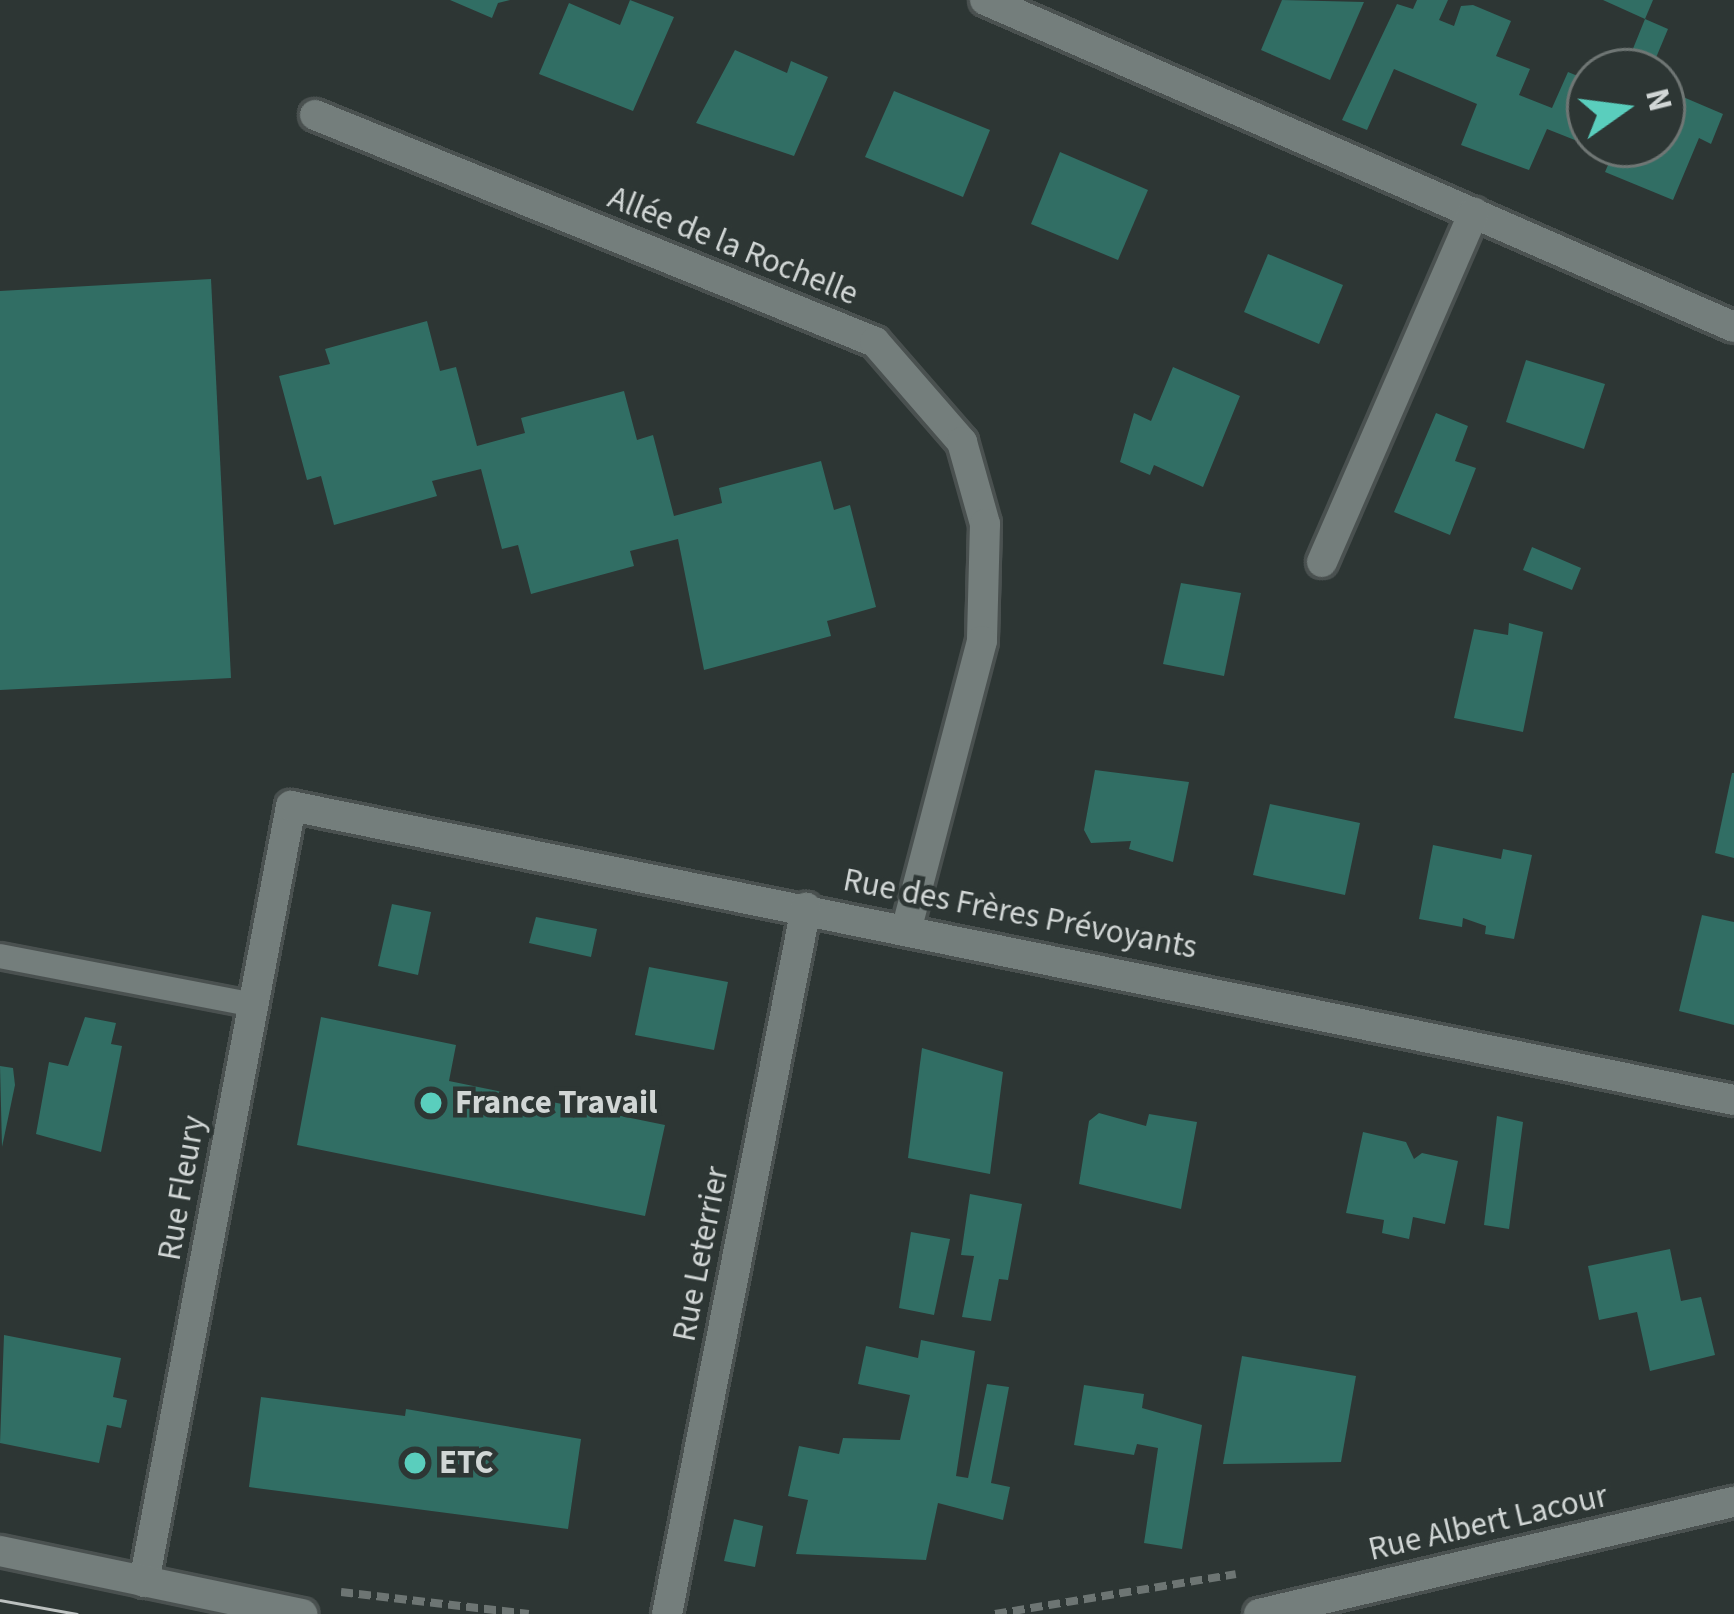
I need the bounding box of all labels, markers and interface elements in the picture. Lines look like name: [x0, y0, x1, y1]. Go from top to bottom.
north arrow: [1566, 48, 1686, 168]
text: N: [1633, 84, 1684, 116]
street label: Allée de la Rochelle: [602, 178, 864, 314]
street label: Rue des Frères Prévoyants: [840, 860, 1200, 968]
place label: France Travail: [455, 1083, 657, 1123]
marker: France Travail: [418, 1090, 444, 1116]
street label: Rue Fleury: [150, 1112, 214, 1264]
street label: Rue Leterrier: [665, 1163, 737, 1345]
place label: ETC: [439, 1443, 494, 1483]
marker: ETC: [402, 1450, 428, 1476]
street label: Rue Albert Lacour: [1365, 1476, 1611, 1570]

